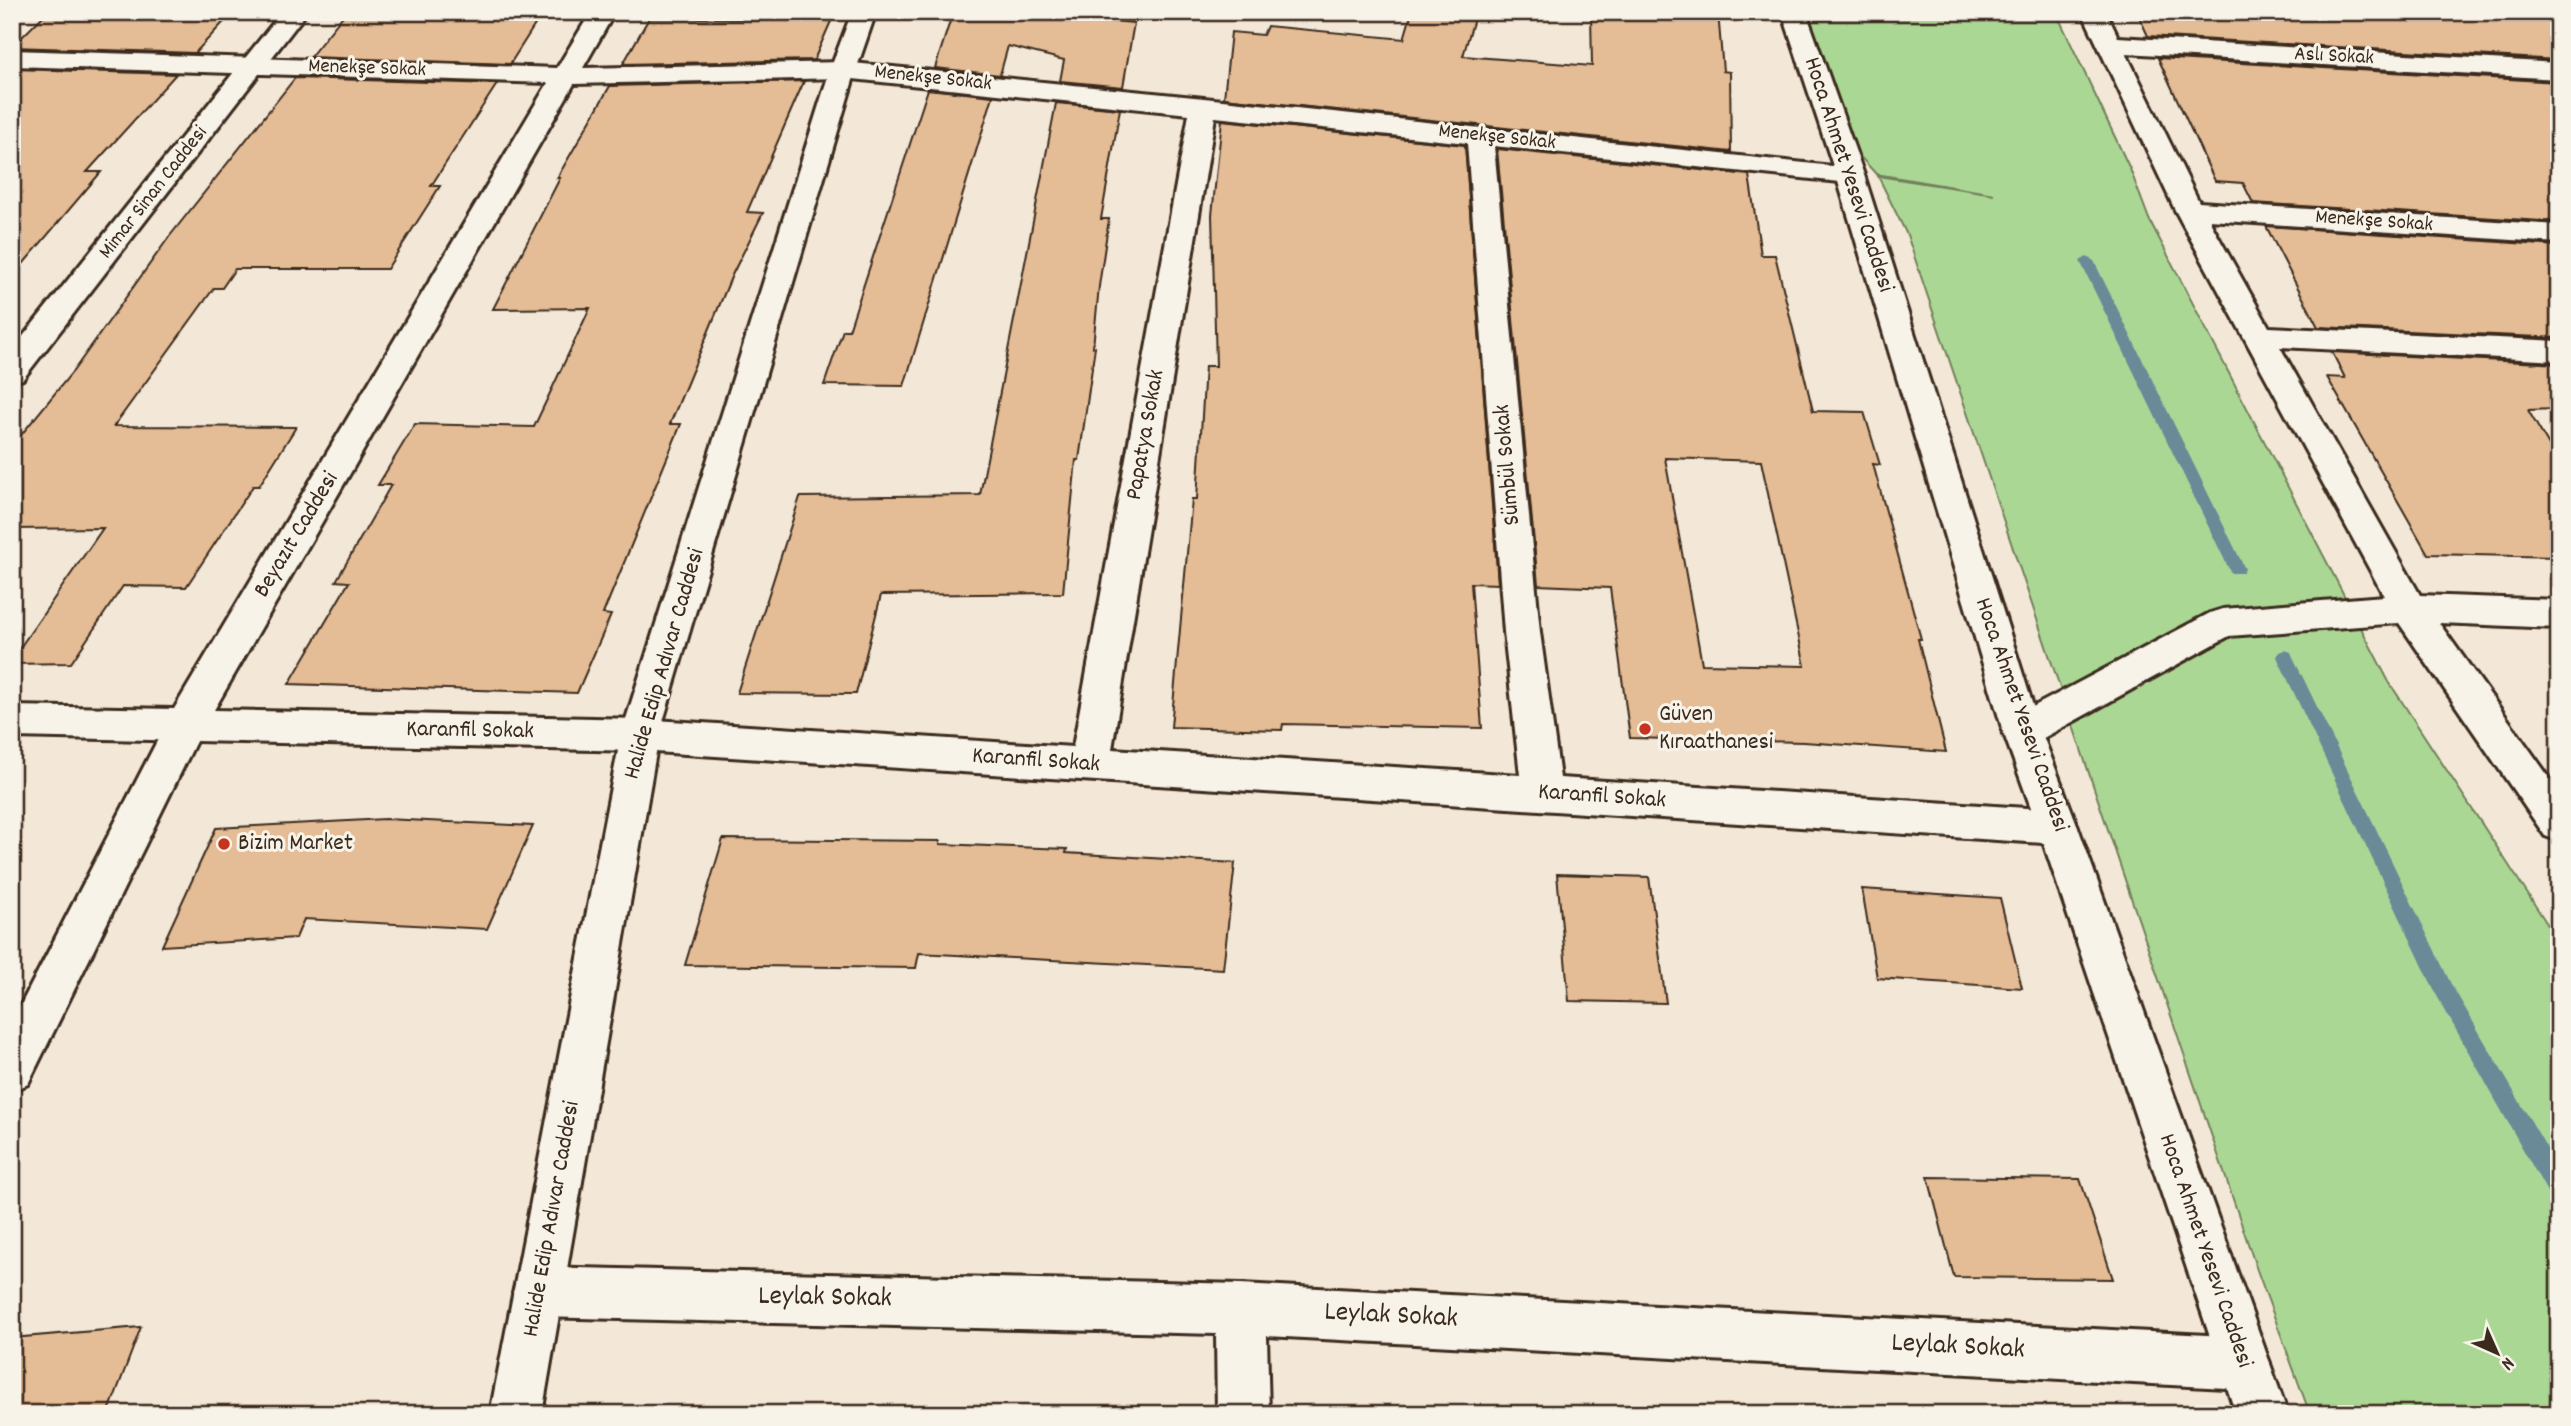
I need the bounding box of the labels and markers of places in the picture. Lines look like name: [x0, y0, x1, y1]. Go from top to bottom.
place label: Güven Kıraathanesi: [1659, 698, 1773, 760]
marker: Güven Kıraathanesi: [1637, 721, 1653, 737]
place label: Bizim Market: [238, 827, 353, 861]
marker: Bizim Market: [216, 836, 232, 852]

